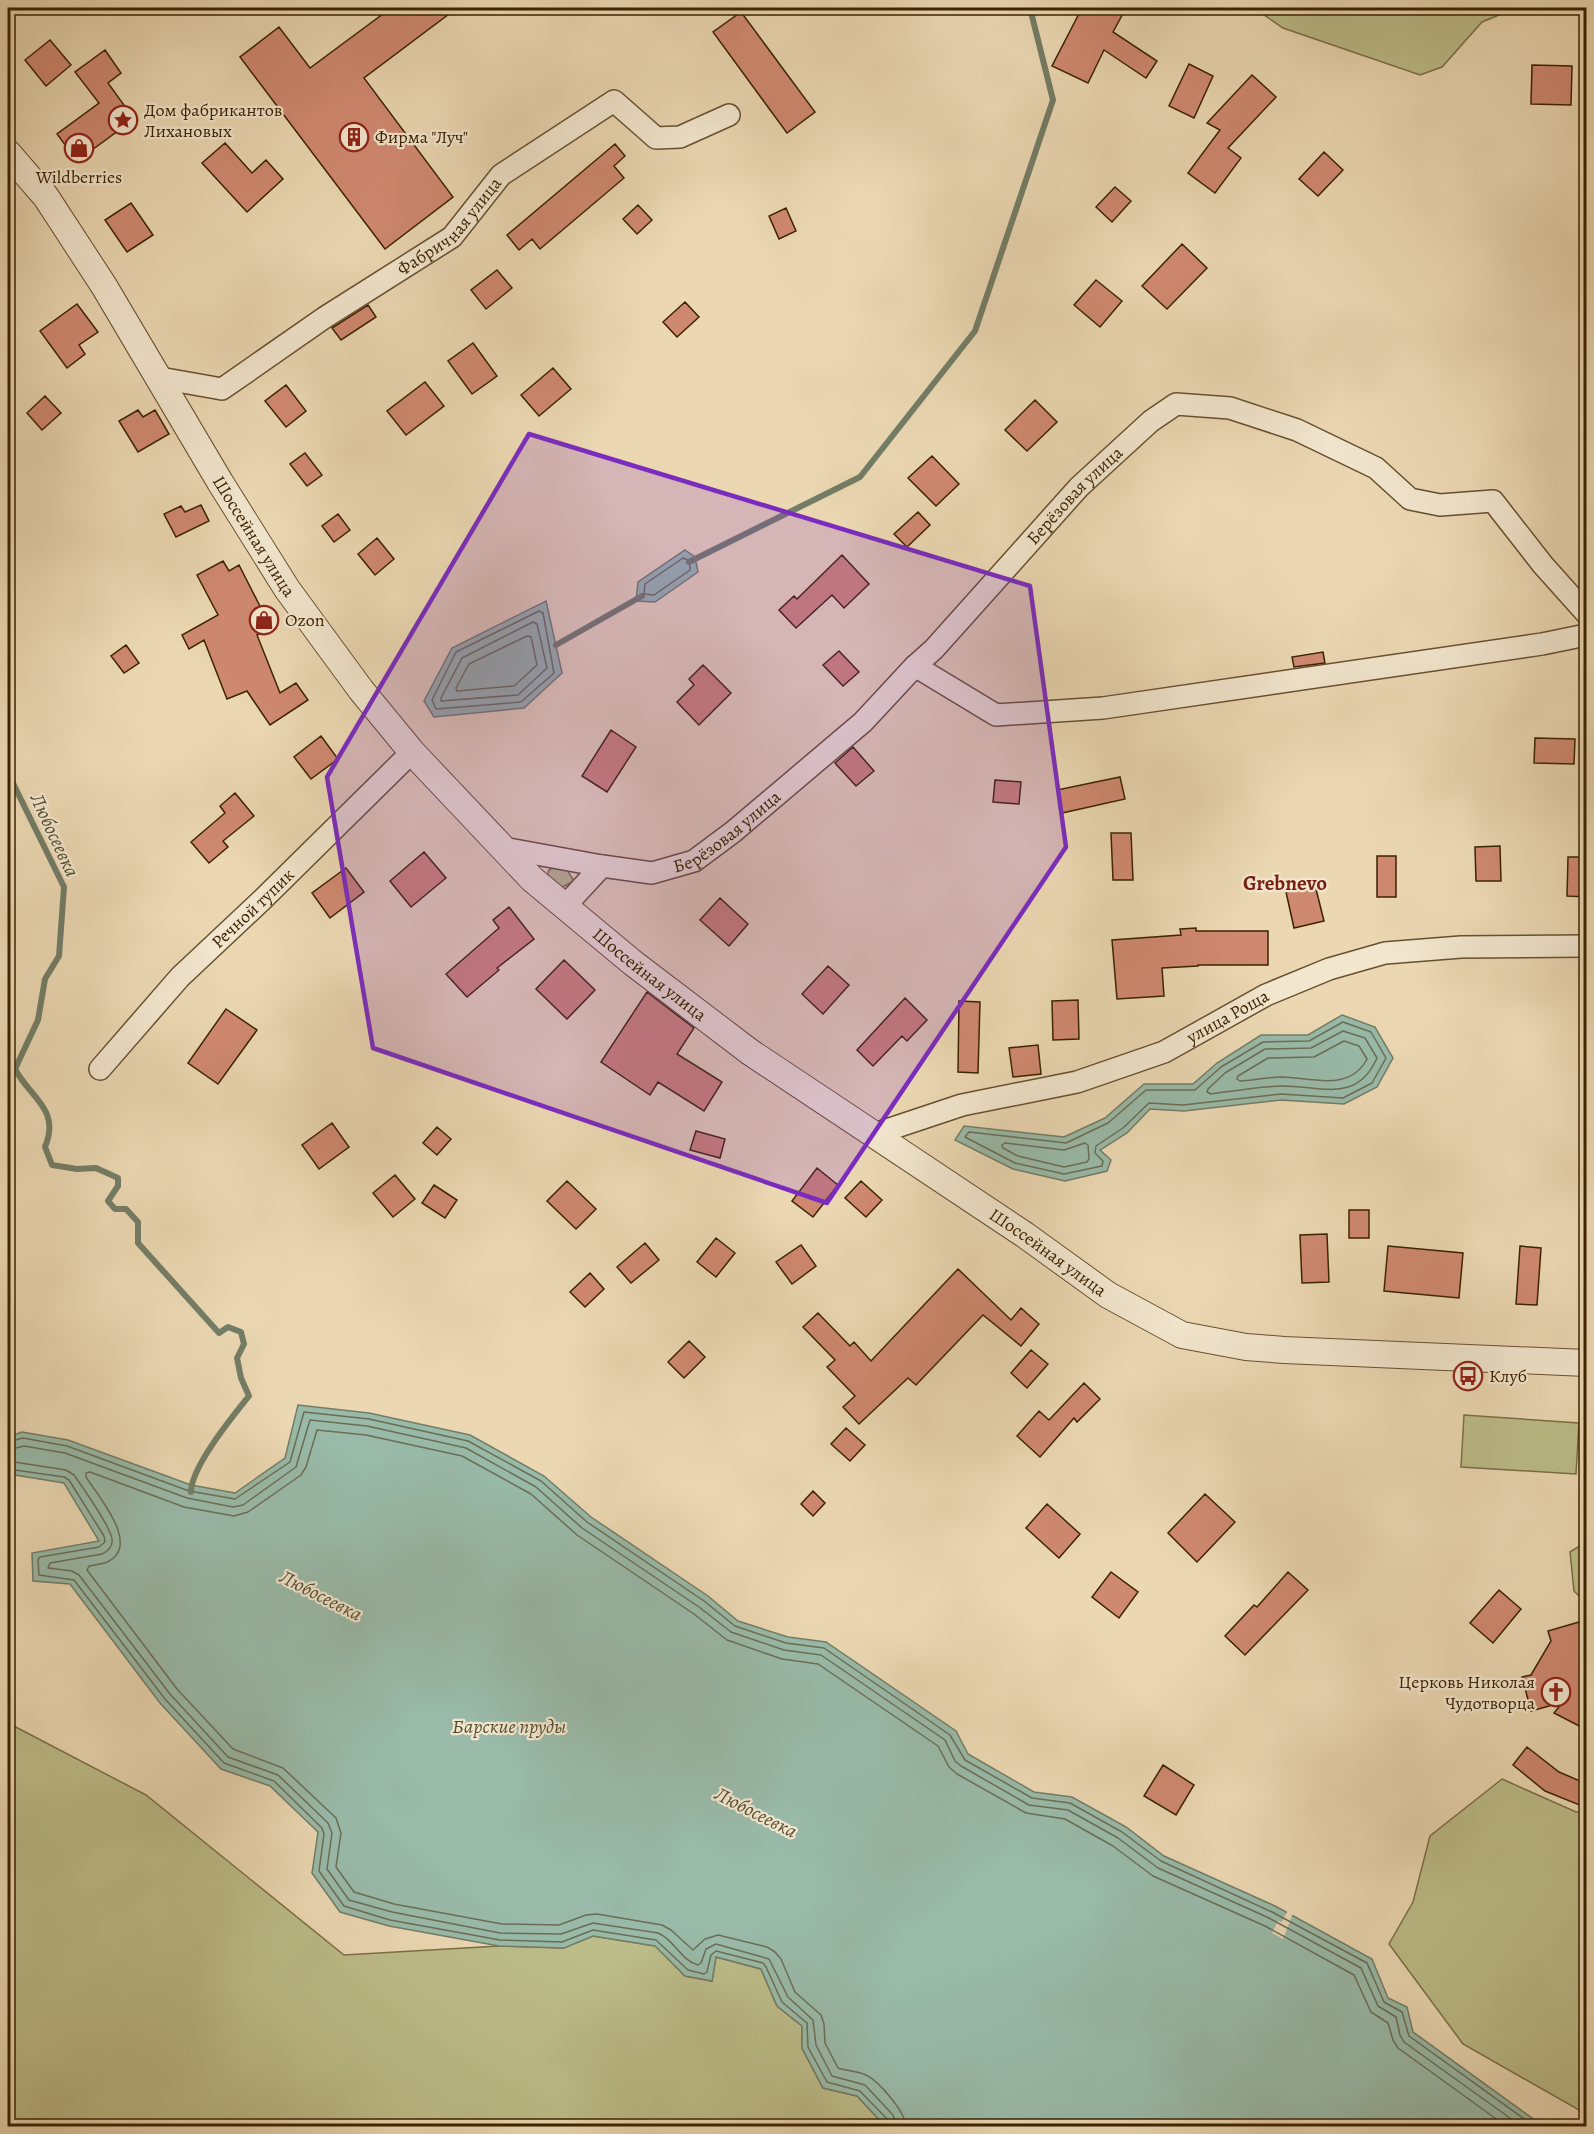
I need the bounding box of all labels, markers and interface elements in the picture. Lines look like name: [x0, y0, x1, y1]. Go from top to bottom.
place label: Дом фабрикантов Лихановых: [144, 98, 282, 143]
place icon: Дом фабрикантов Лихановых: [107, 104, 139, 136]
building icon: Фирма "Луч": [338, 121, 370, 153]
place label: Фирма "Луч": [375, 125, 468, 149]
shop icon: Wildberries: [63, 132, 95, 164]
place label: Wildberries: [35, 165, 122, 189]
street label: Фабричная улица: [393, 171, 507, 281]
street label: Берёзовая улица: [1021, 440, 1128, 550]
street label: Шоссейная улица: [207, 471, 301, 602]
shop icon: Ozon: [248, 604, 280, 636]
place label: Ozon: [285, 608, 325, 632]
street label: Берёзовая улица: [670, 784, 786, 878]
water label: Любосеевка: [23, 788, 86, 882]
street label: Речной тупик: [206, 863, 299, 954]
district label: Grebnevo: [1243, 869, 1327, 897]
street label: Шоссейная улица: [587, 922, 712, 1027]
street label: улица Роща: [1181, 983, 1274, 1050]
street label: Шоссейная улица: [984, 1202, 1112, 1303]
bus stop icon: Клуб: [1452, 1360, 1484, 1392]
place label: Клуб: [1489, 1364, 1527, 1388]
water label: Любосеевка: [274, 1563, 367, 1628]
place label: Церковь Николая Чудотворца: [1398, 1670, 1536, 1715]
church icon: Церковь Николая Чудотворца: [1540, 1676, 1572, 1708]
water label: Барские пруды: [452, 1713, 566, 1740]
water label: Любосеевка: [709, 1780, 802, 1845]

